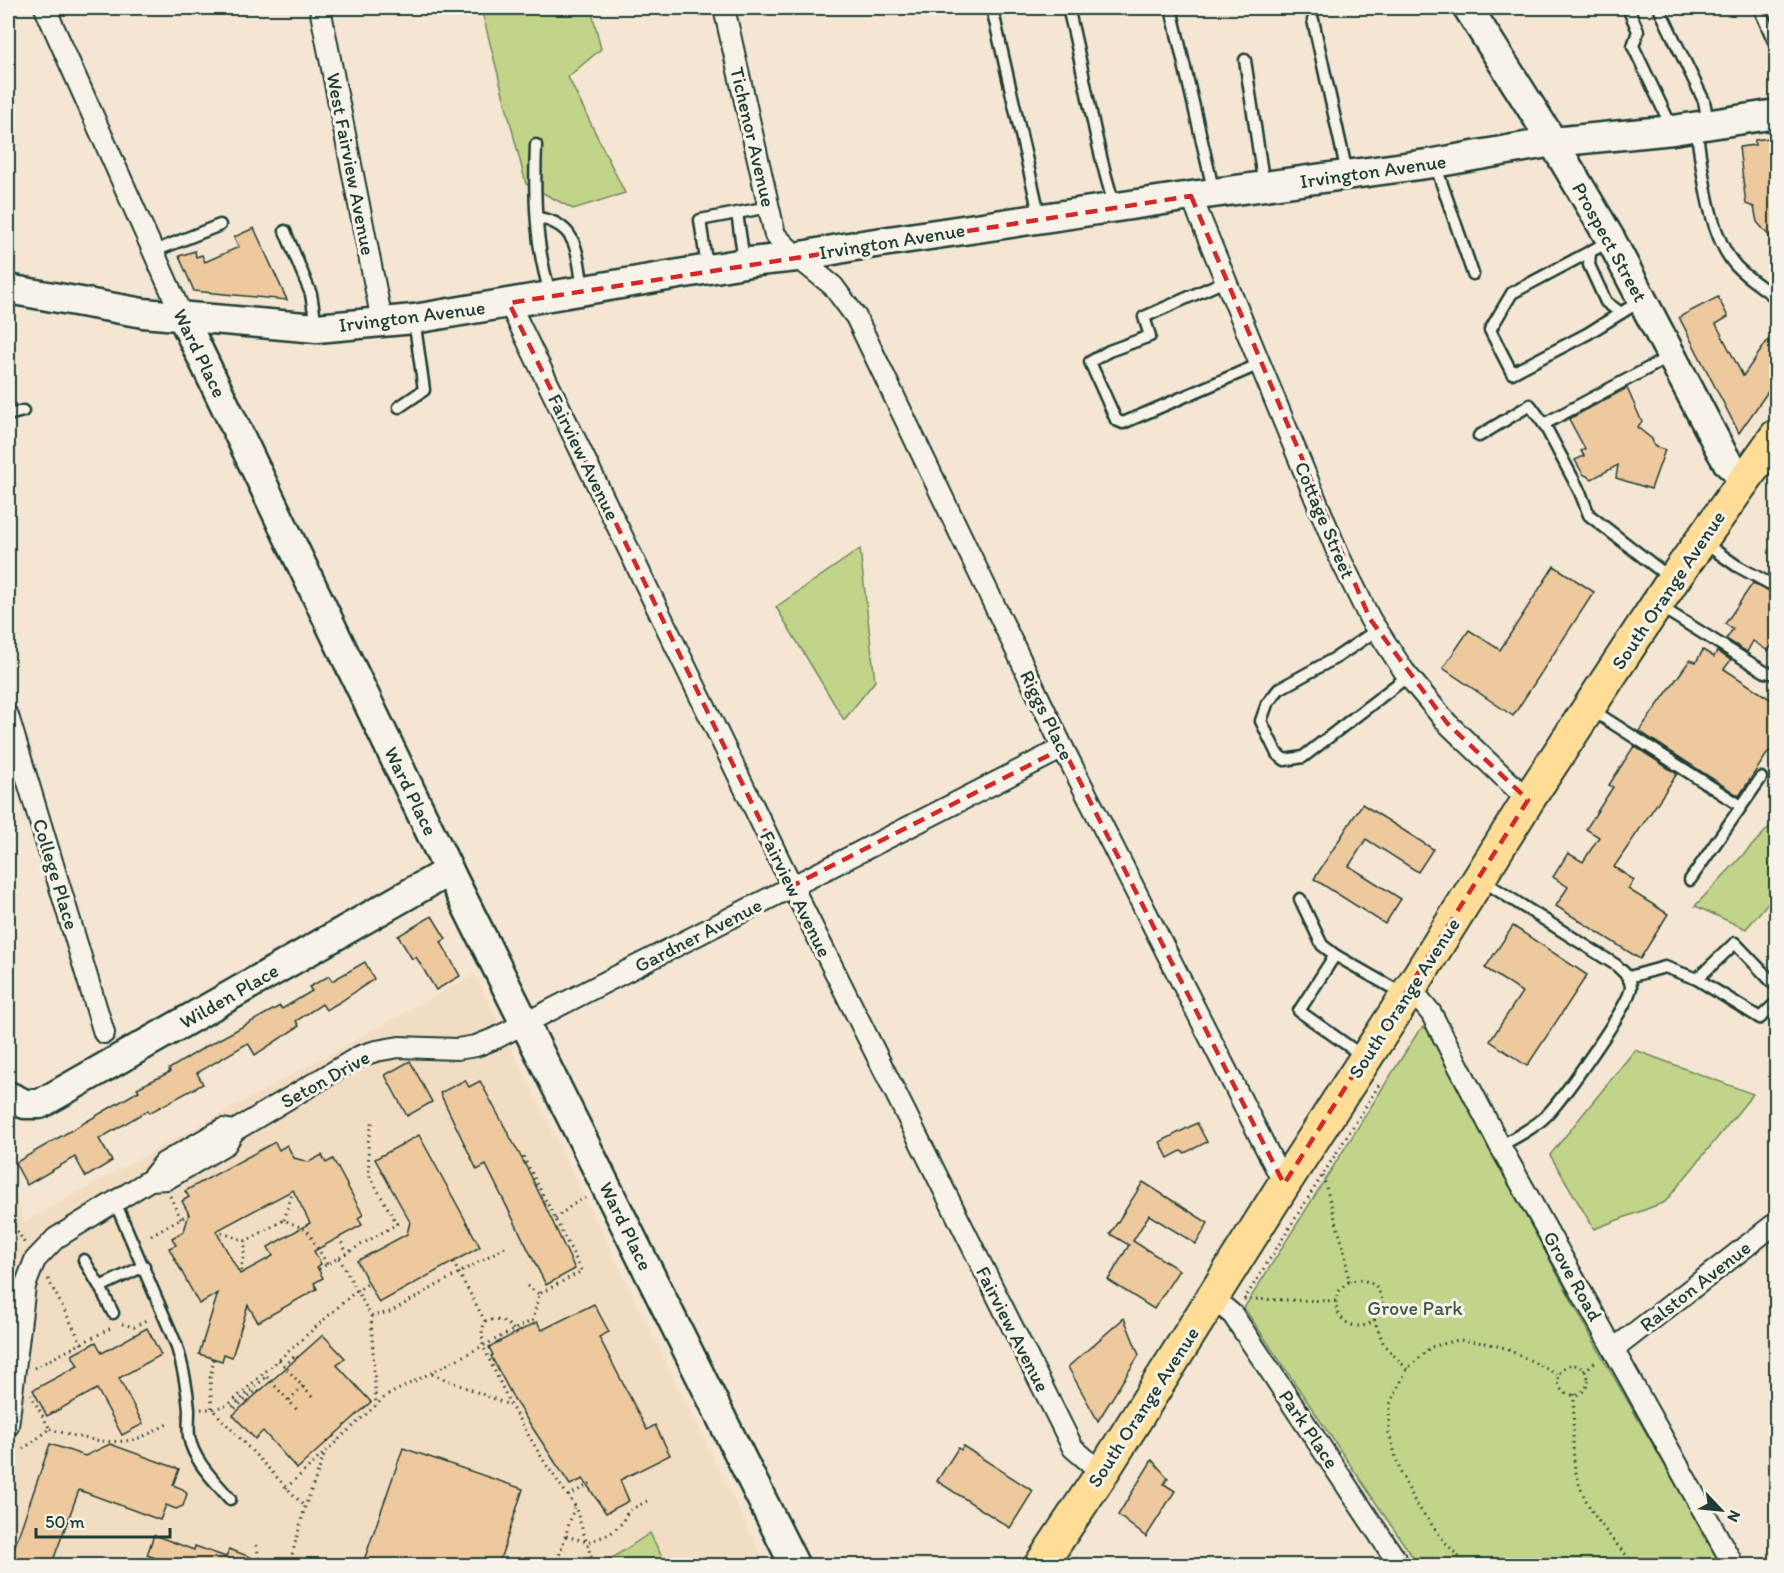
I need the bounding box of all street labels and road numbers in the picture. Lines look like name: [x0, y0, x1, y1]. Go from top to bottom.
street label: Tichenor Avenue: [725, 65, 781, 209]
street label: West Fairview Avenue: [322, 71, 380, 257]
street label: Irvington Avenue: [1298, 149, 1448, 193]
street label: Prospect Street: [1567, 178, 1653, 306]
street label: Irvington Avenue: [817, 218, 967, 264]
street label: Irvington Avenue: [337, 295, 487, 337]
street label: Ward Place: [168, 305, 232, 401]
street label: Fairview Avenue: [543, 390, 625, 524]
street label: Cottage Street: [1290, 458, 1360, 582]
street label: South Orange Avenue: [1606, 506, 1730, 674]
street label: Riggs Place: [1015, 666, 1079, 764]
street label: Ward Place: [379, 743, 443, 839]
street label: College Place: [28, 816, 84, 932]
street label: Fairview Avenue: [755, 827, 837, 961]
street label: Gardner Avenue: [630, 893, 766, 977]
street label: South Orange Avenue: [1343, 913, 1465, 1083]
street label: Wilden Place: [175, 958, 283, 1034]
street label: Seton Drive: [276, 1045, 374, 1113]
street label: Ward Place: [594, 1178, 658, 1274]
street label: Grove Road: [1538, 1227, 1608, 1325]
street label: Ralston Avenue: [1635, 1235, 1755, 1337]
street label: Fairview Avenue: [971, 1262, 1055, 1396]
street label: South Orange Avenue: [1082, 1322, 1204, 1492]
street label: Park Place: [1274, 1385, 1344, 1473]

